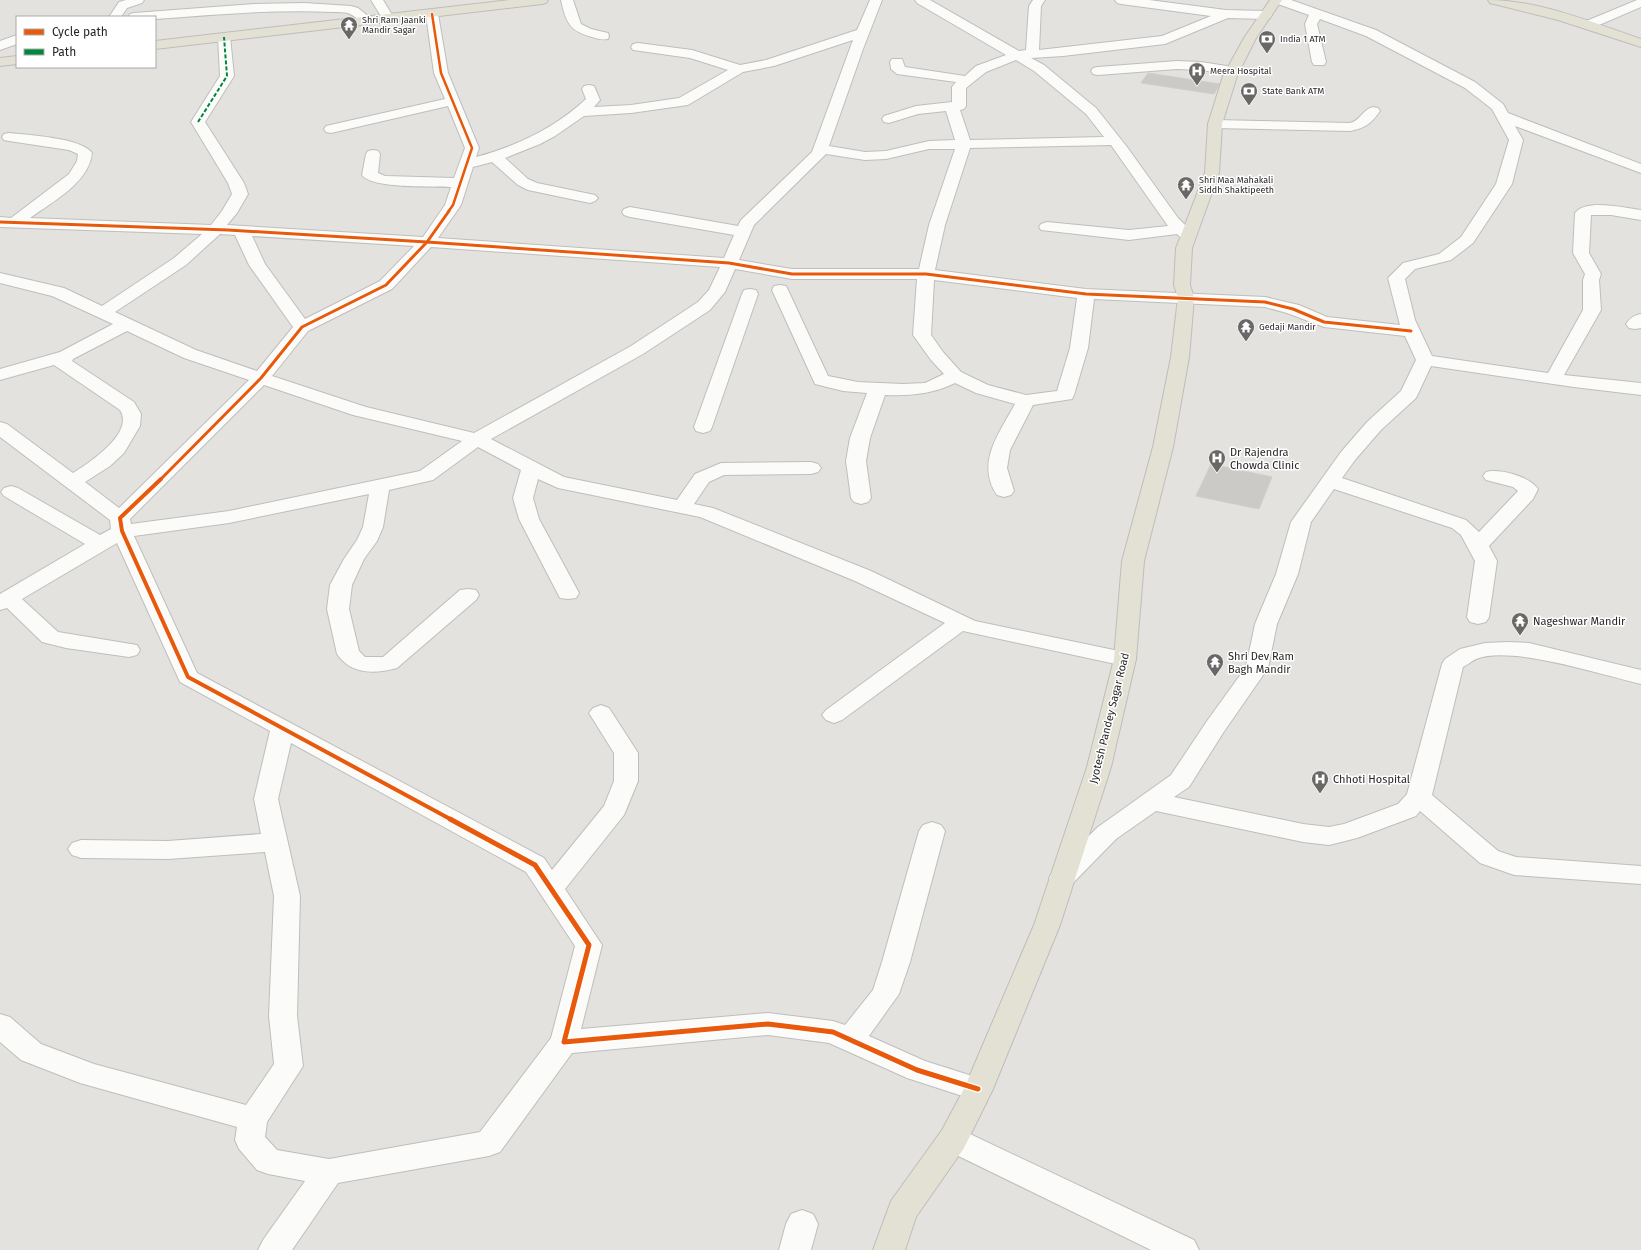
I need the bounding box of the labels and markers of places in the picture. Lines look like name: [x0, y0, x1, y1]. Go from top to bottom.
temple icon: Shri Ram Jaanki Mandir Sagar: [339, 15, 359, 40]
place label: Shri Ram Jaanki Mandir Sagar: [362, 15, 426, 35]
bank icon: India 1 ATM: [1257, 29, 1277, 54]
place label: India 1 ATM: [1280, 34, 1326, 44]
hospital icon: Meera Hospital: [1187, 61, 1207, 86]
place label: Meera Hospital: [1210, 66, 1272, 76]
bank icon: State Bank ATM: [1239, 81, 1259, 106]
place label: State Bank ATM: [1262, 86, 1324, 96]
temple icon: Shri Maa Mahakali Siddh Shaktipeeth: [1176, 175, 1196, 200]
place label: Shri Maa Mahakali Siddh Shaktipeeth: [1199, 175, 1274, 195]
temple icon: Gedaji Mandir: [1236, 317, 1256, 342]
place label: Gedaji Mandir: [1259, 322, 1316, 332]
place label: Dr Rajendra Chowda Clinic: [1230, 446, 1299, 472]
hospital icon: Dr Rajendra Chowda Clinic: [1207, 448, 1227, 473]
temple icon: Nageshwar Mandir: [1510, 611, 1530, 636]
place label: Nageshwar Mandir: [1533, 615, 1626, 628]
place label: Shri Dev Ram Bagh Mandir: [1228, 650, 1294, 676]
temple icon: Shri Dev Ram Bagh Mandir: [1205, 652, 1225, 677]
hospital icon: Chhoti Hospital: [1310, 769, 1330, 794]
place label: Chhoti Hospital: [1333, 773, 1410, 786]

